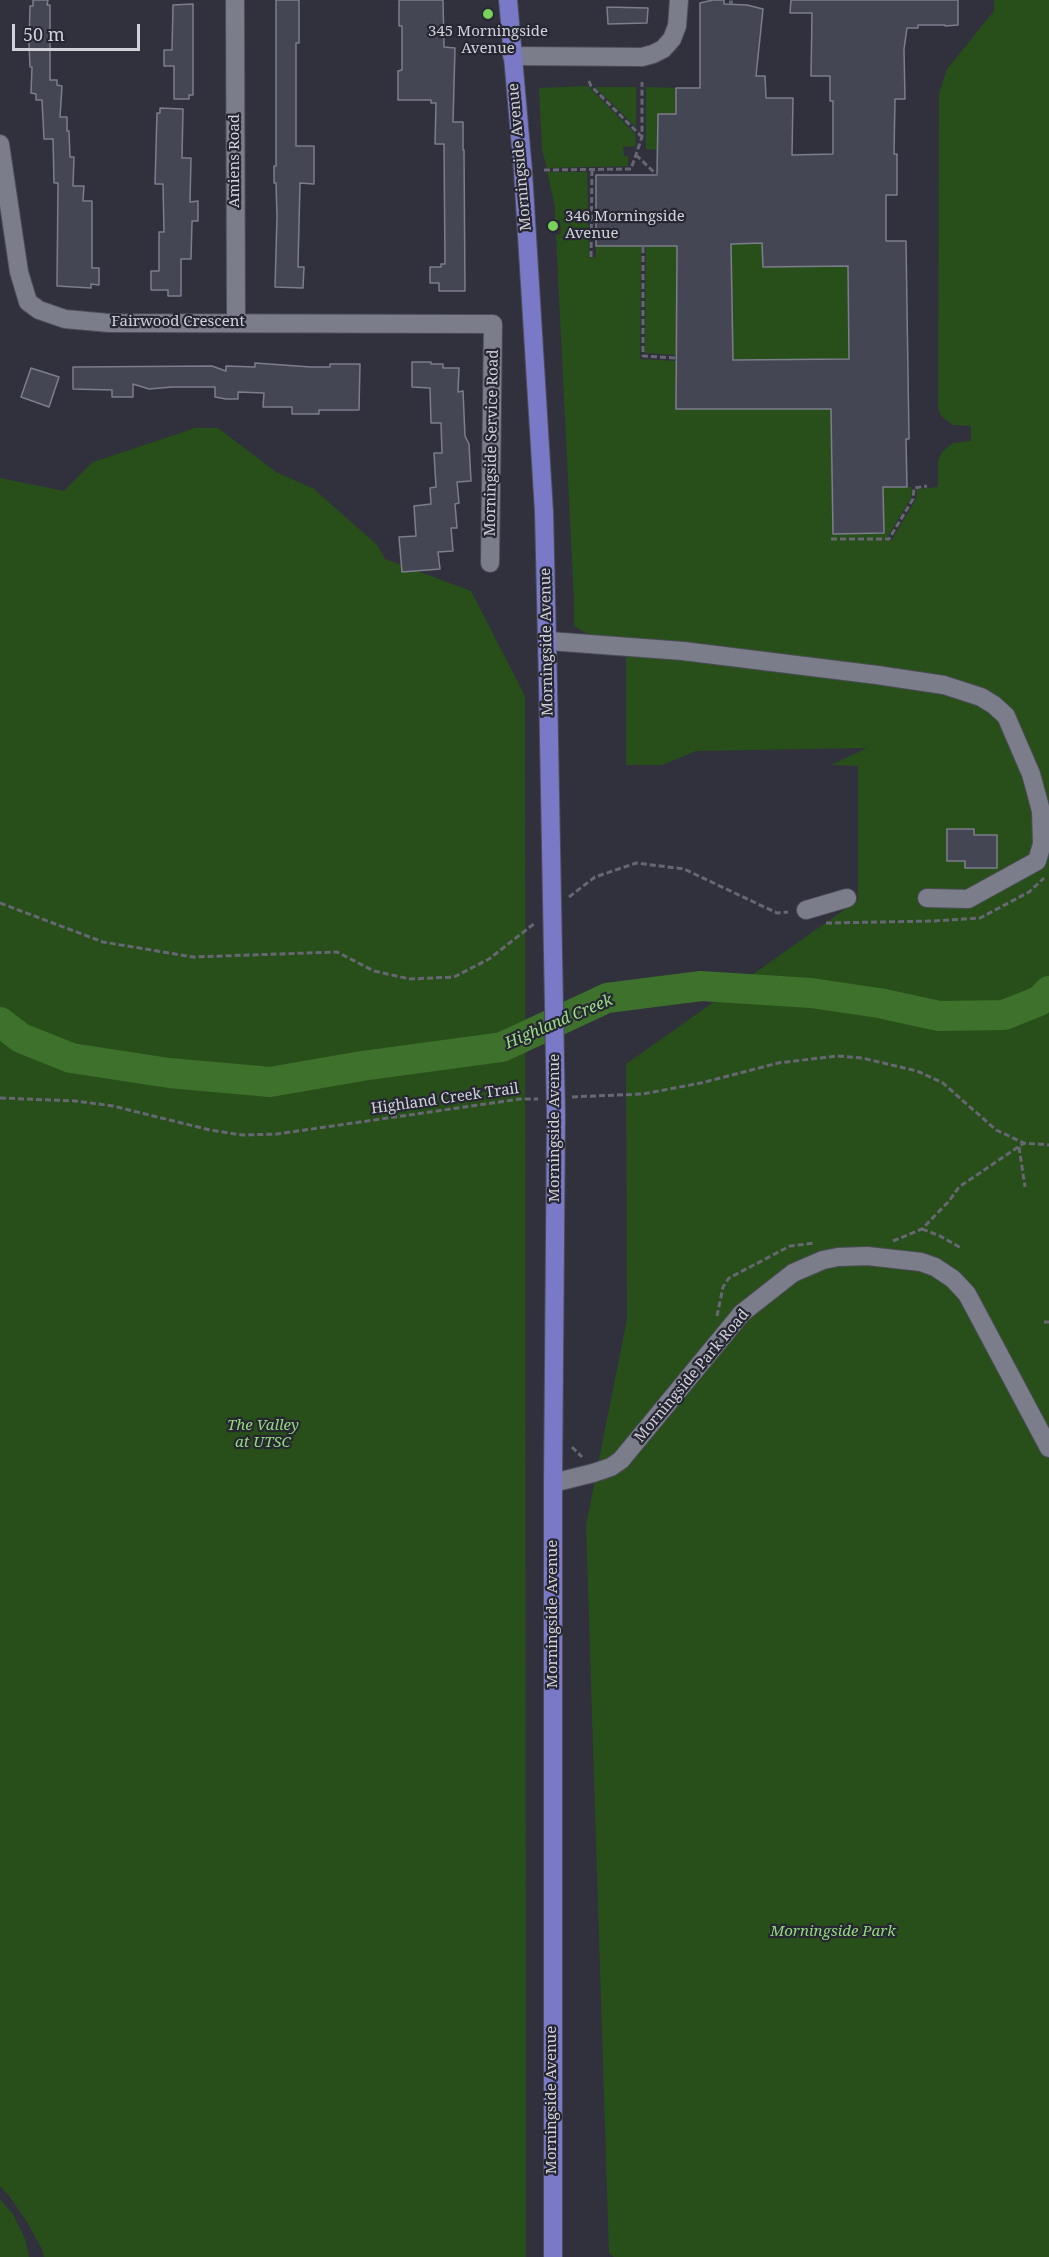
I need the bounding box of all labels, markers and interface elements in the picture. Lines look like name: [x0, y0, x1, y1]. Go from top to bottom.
marker: 345 Morningside Avenue: [481, 7, 495, 21]
scale bar: [15, 12, 142, 50]
text: 50 m: [23, 22, 65, 46]
place label: 345 Morningside Avenue: [428, 23, 548, 58]
street label: Morningside Avenue: [505, 82, 535, 232]
street label: Amiens Road: [226, 114, 244, 208]
place label: 346 Morningside Avenue: [565, 208, 685, 243]
marker: 346 Morningside Avenue: [546, 219, 560, 233]
street label: Fairwood Crescent: [111, 313, 245, 331]
street label: Morningside Service Road: [481, 349, 503, 537]
street label: Morningside Avenue: [537, 568, 557, 716]
water label: Highland Creek: [502, 991, 616, 1053]
street label: Morningside Avenue: [546, 1054, 564, 1202]
street label: Highland Creek Trail: [370, 1080, 520, 1118]
street label: Morningside Park Road: [631, 1306, 753, 1446]
park label: The Valley at UTSC: [227, 1417, 299, 1452]
street label: Morningside Avenue: [544, 1540, 562, 1688]
park label: Morningside Park: [770, 1923, 896, 1941]
street label: Morningside Avenue: [543, 2026, 561, 2174]

